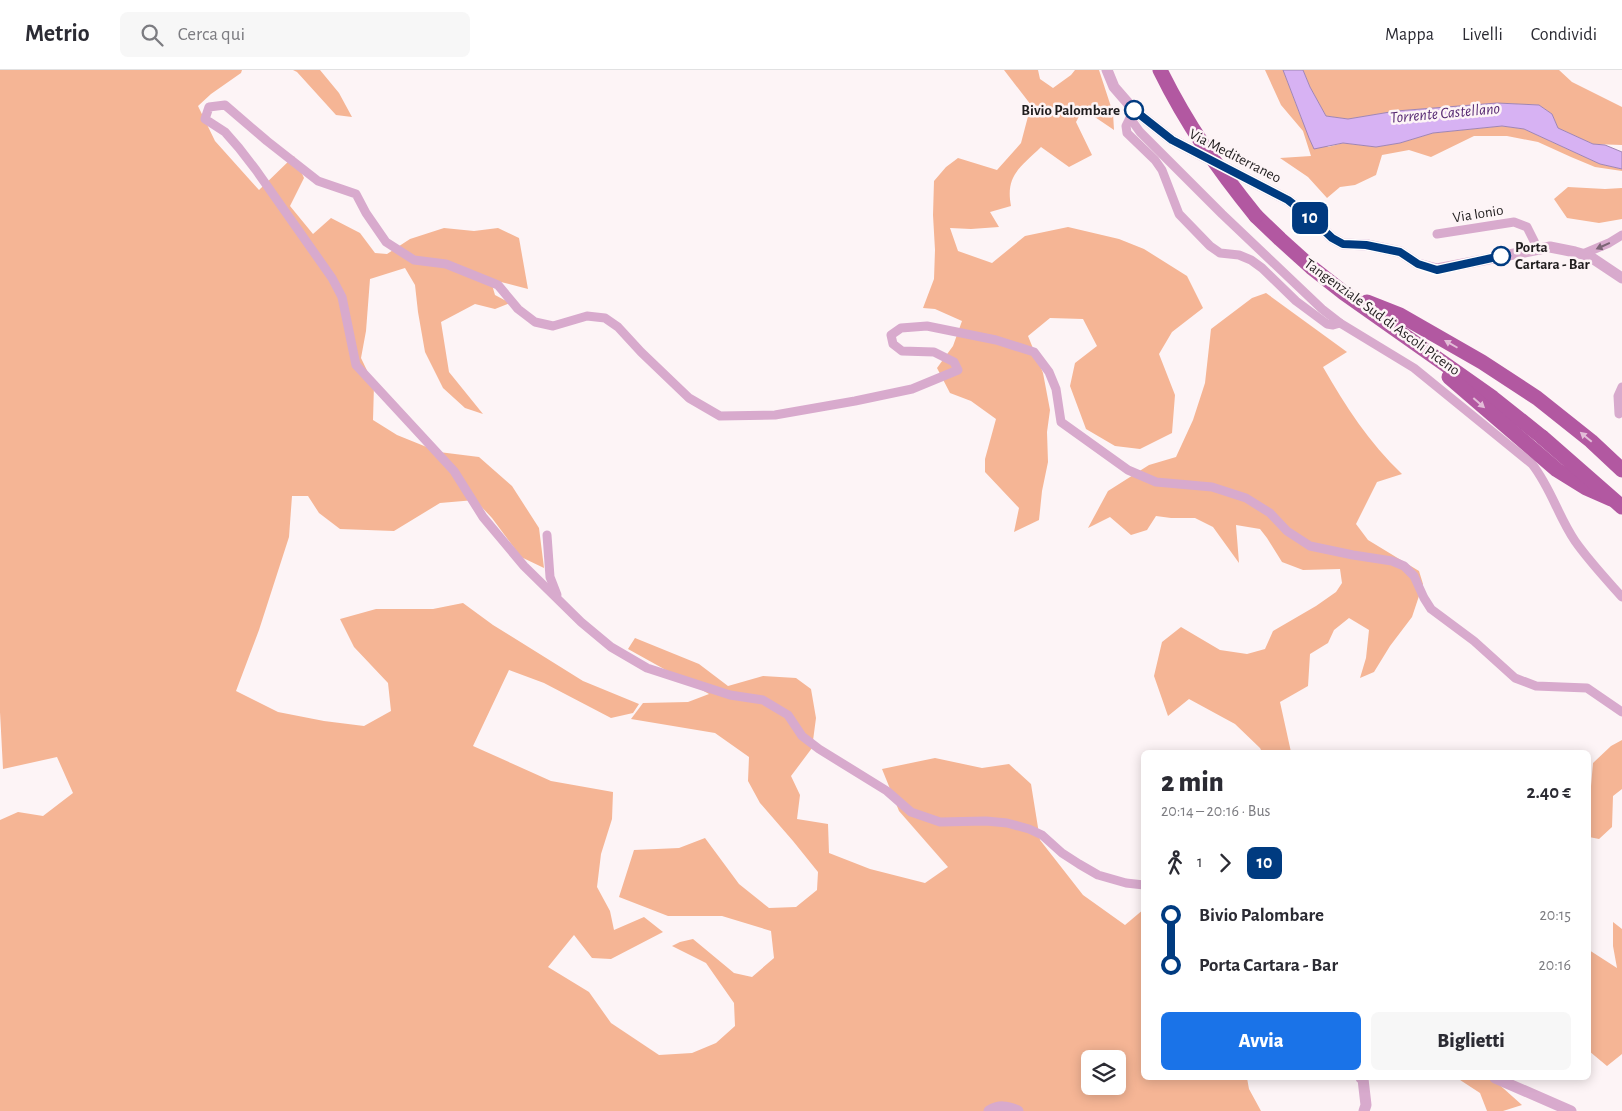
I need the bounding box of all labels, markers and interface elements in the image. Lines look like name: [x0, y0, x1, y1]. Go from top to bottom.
search box: [120, 12, 470, 57]
icon: search: [138, 21, 166, 49]
text: Metrio: [25, 22, 90, 46]
text: Cerca qui: [178, 25, 245, 44]
text: Mappa: [1385, 26, 1434, 44]
text: Livelli: [1462, 26, 1503, 44]
text: Condividi: [1531, 26, 1597, 44]
marker: Bivio Palombare: [1124, 100, 1144, 120]
water label: Torrente Castellano: [1389, 100, 1501, 126]
place label: Bivio Palombare: [1021, 103, 1120, 118]
street label: Via Mediterraneo: [1187, 126, 1283, 186]
line badge: 10: [1288, 202, 1332, 234]
street label: Via Ionio: [1452, 203, 1504, 225]
text: 10: [1302, 209, 1318, 227]
place label: Porta Cartara - Bar: [1515, 240, 1591, 272]
one-way arrow: [1596, 242, 1610, 250]
marker: Porta Cartara - Bar: [1491, 246, 1511, 266]
street label: Tangenziale Sud di Ascoli Piceno: [1302, 256, 1462, 378]
one-way arrow: [1444, 340, 1458, 349]
one-way arrow: [1472, 398, 1485, 409]
one-way arrow: [1580, 432, 1593, 443]
text: 2 min: [1161, 769, 1224, 797]
text: 2.40 €: [1527, 783, 1571, 802]
text: 20:14 – 20:16 · Bus: [1161, 803, 1271, 819]
icon: walk: [1161, 849, 1189, 877]
icon: forward: [1211, 849, 1239, 877]
text: 1: [1197, 854, 1203, 870]
text: 10: [1257, 854, 1272, 872]
text: Bivio Palombare: [1199, 906, 1324, 925]
text: 20:15: [1539, 907, 1571, 923]
text: Porta Cartara - Bar: [1199, 956, 1338, 975]
text: 20:16: [1539, 957, 1571, 973]
button: Avvia: [1161, 1012, 1361, 1070]
button: Biglietti: [1371, 1012, 1571, 1070]
map controls: [1081, 1050, 1126, 1095]
button: layers: [1081, 1050, 1126, 1095]

